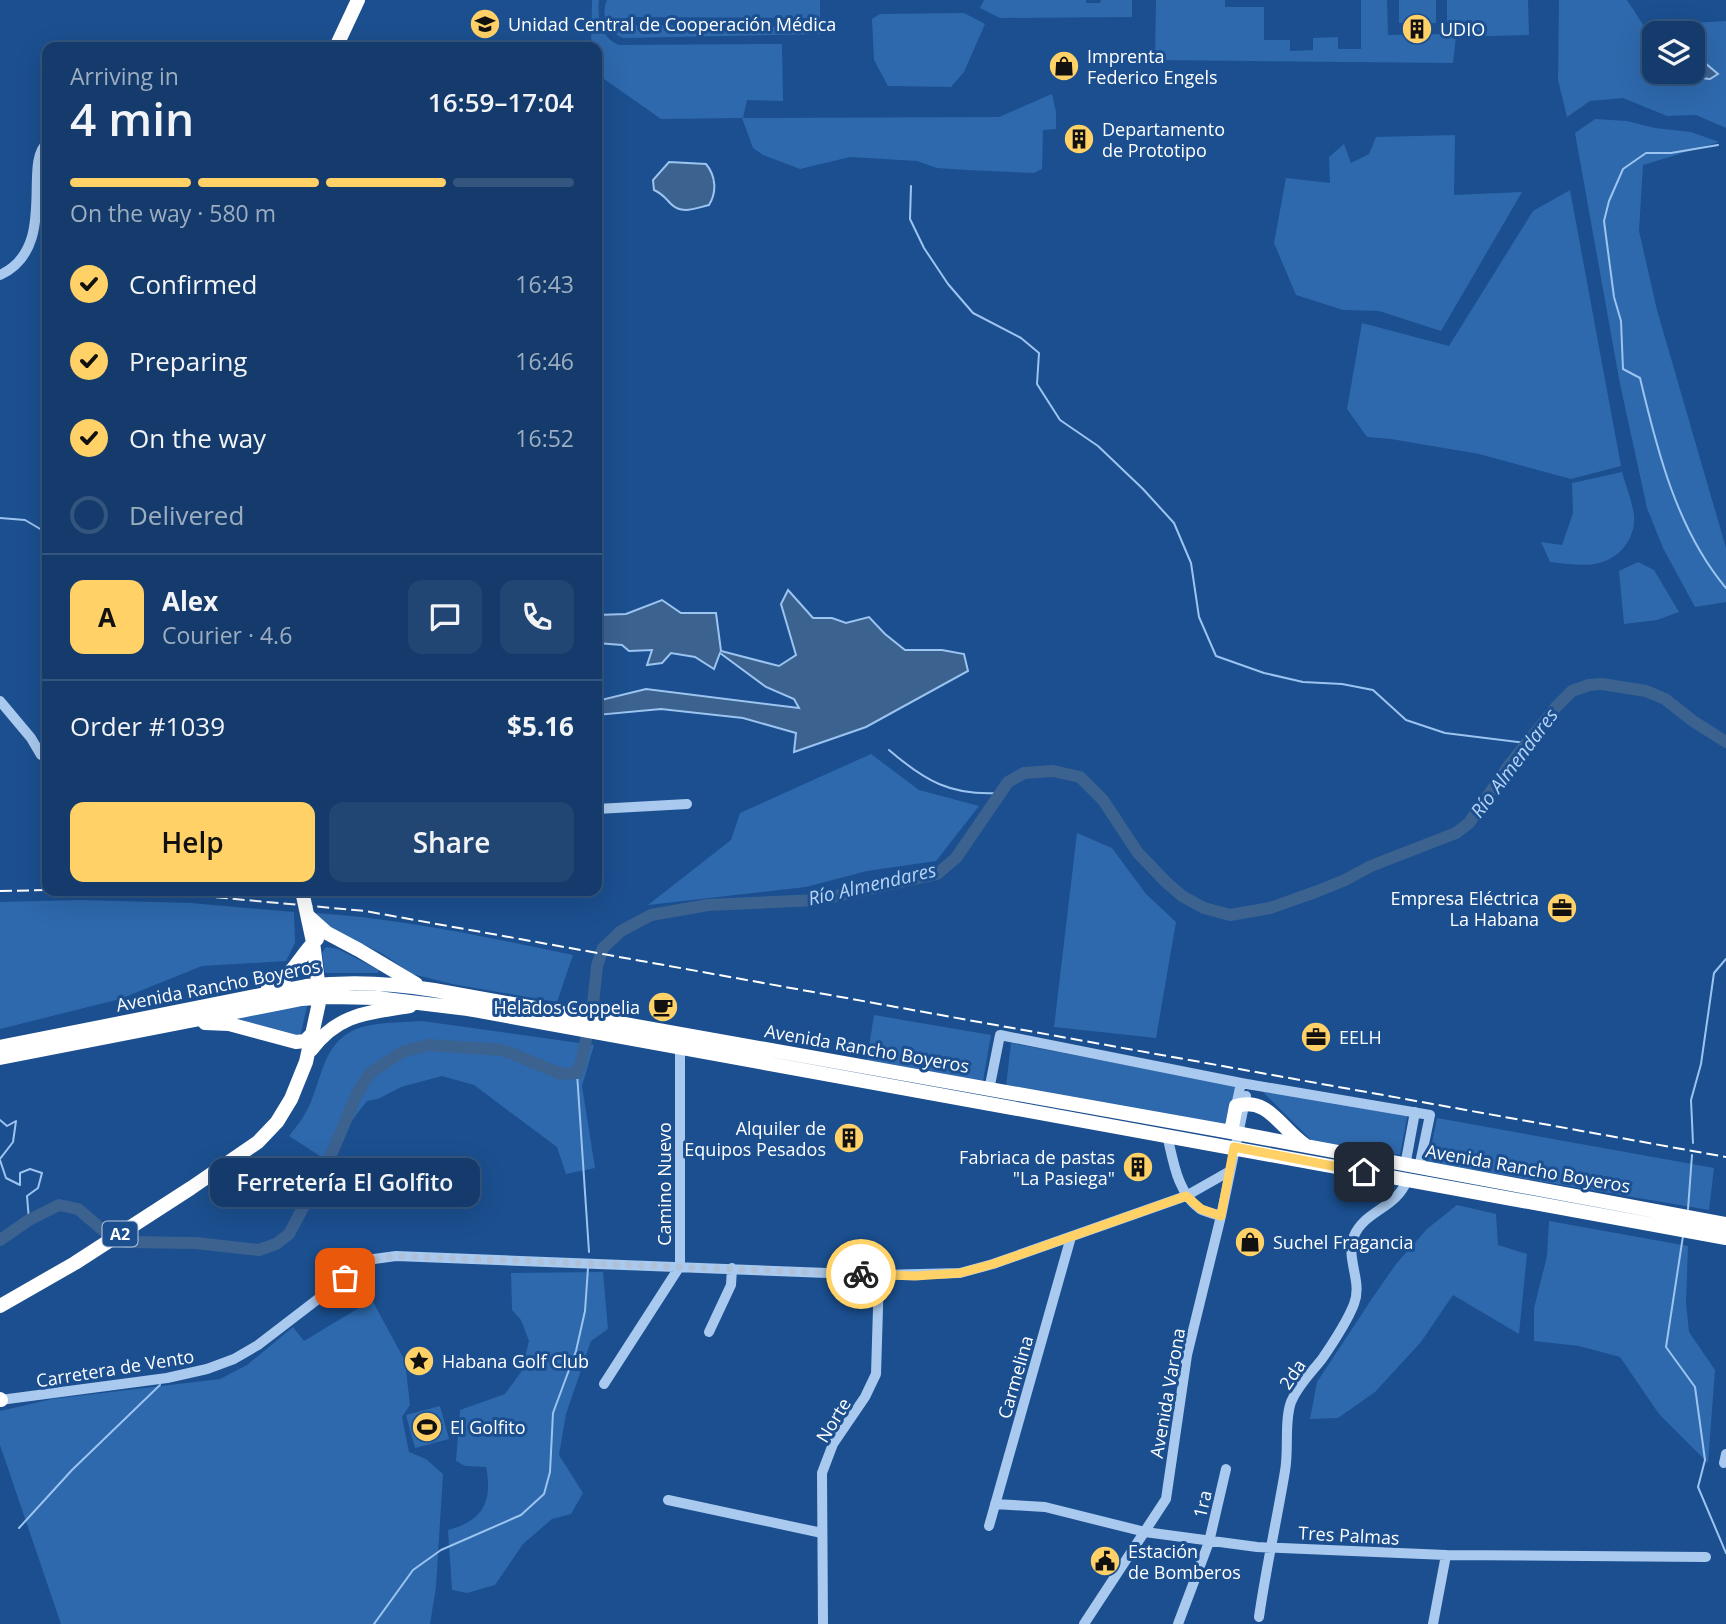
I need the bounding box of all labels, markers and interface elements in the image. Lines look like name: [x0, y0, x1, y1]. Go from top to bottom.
school or university icon: Unidad Central de Cooperación Médica: [468, 7, 502, 41]
place label: Unidad Central de Cooperación Médica: [508, 12, 836, 36]
building icon: UDIO: [1400, 12, 1434, 46]
place label: UDIO: [1440, 17, 1485, 41]
map controls: [1642, 21, 1705, 84]
button: layers: [1642, 21, 1705, 84]
place label: Imprenta Federico Engels: [1087, 44, 1218, 89]
shop icon: Imprenta Federico Engels: [1047, 49, 1081, 83]
text: Arriving in: [70, 60, 179, 92]
text: 16:59–17:04: [428, 84, 574, 120]
text: 4 min: [70, 87, 194, 149]
place label: Departamento de Prototipo: [1102, 117, 1225, 162]
building icon: Departamento de Prototipo: [1062, 122, 1096, 156]
text: On the way · 580 m: [70, 197, 276, 229]
icon: check: [70, 265, 108, 303]
text: Confirmed: [129, 266, 257, 302]
text: 16:43: [515, 268, 574, 300]
icon: check: [70, 342, 108, 380]
text: Preparing: [129, 343, 247, 379]
text: 16:46: [515, 345, 574, 377]
icon: check: [70, 419, 108, 457]
text: On the way: [129, 420, 266, 456]
text: 16:52: [515, 422, 574, 454]
text: Delivered: [129, 497, 244, 533]
button: chat: [408, 580, 482, 654]
button: phone: [500, 580, 574, 654]
text: Alex: [162, 583, 218, 619]
text: A: [98, 599, 116, 635]
text: Courier · 4.6: [162, 619, 292, 651]
water label: Río Almendares: [1464, 703, 1564, 823]
text: Order #1039: [70, 708, 225, 744]
text: $5.16: [507, 708, 574, 744]
button: Help: [70, 802, 315, 882]
button: Share: [329, 802, 574, 882]
water label: Río Almendares: [805, 857, 939, 911]
place label: Empresa Eléctrica La Habana: [1390, 886, 1539, 931]
office icon: Empresa Eléctrica La Habana: [1545, 891, 1579, 925]
street label: Avenida Rancho Boyeros: [114, 953, 322, 1017]
cafe icon: Helados Coppelia: [646, 990, 680, 1024]
place label: Helados Coppelia: [494, 995, 640, 1019]
street label: Avenida Rancho Boyeros: [763, 1018, 971, 1078]
office icon: EELH: [1299, 1020, 1333, 1054]
place label: EELH: [1339, 1025, 1382, 1049]
place label: Alquiler de Equipos Pesados: [684, 1116, 826, 1161]
building icon: Alquiler de Equipos Pesados: [832, 1121, 866, 1155]
street label: Camino Nuevo: [652, 1122, 676, 1246]
street label: Avenida Rancho Boyeros: [1424, 1138, 1632, 1198]
pin: [1334, 1142, 1394, 1202]
place label: Fabriaca de pastas "La Pasiega": [959, 1145, 1115, 1190]
building icon: Fabriaca de pastas "La Pasiega": [1121, 1150, 1155, 1184]
icon: home: [1345, 1153, 1383, 1191]
callout: Ferretería El Golfito: [210, 1159, 480, 1208]
text: Ferretería El Golfito: [237, 1166, 453, 1198]
road number: A2: [102, 1222, 138, 1246]
shop icon: Suchel Fragancia: [1233, 1225, 1267, 1259]
place label: Suchel Fragancia: [1273, 1230, 1414, 1254]
courier: [826, 1239, 896, 1309]
pin: [315, 1248, 375, 1308]
icon: bike: [842, 1255, 880, 1293]
icon: bag: [326, 1259, 364, 1297]
street label: Avenida Varona: [1144, 1326, 1190, 1460]
street label: Carmelina: [992, 1333, 1038, 1421]
street label: Carretera de Vento: [34, 1344, 196, 1392]
place icon: Habana Golf Club: [402, 1344, 436, 1378]
place label: Habana Golf Club: [442, 1349, 589, 1373]
street label: 2da: [1273, 1354, 1311, 1394]
street label: Norte: [810, 1393, 856, 1447]
sports icon: El Golfito: [410, 1410, 444, 1444]
place label: El Golfito: [450, 1415, 526, 1439]
street label: 1ra: [1187, 1488, 1217, 1520]
street label: Tres Palmas: [1298, 1520, 1400, 1550]
place label: Estación de Bomberos: [1128, 1539, 1241, 1584]
public building icon: Estación de Bomberos: [1088, 1544, 1122, 1578]

